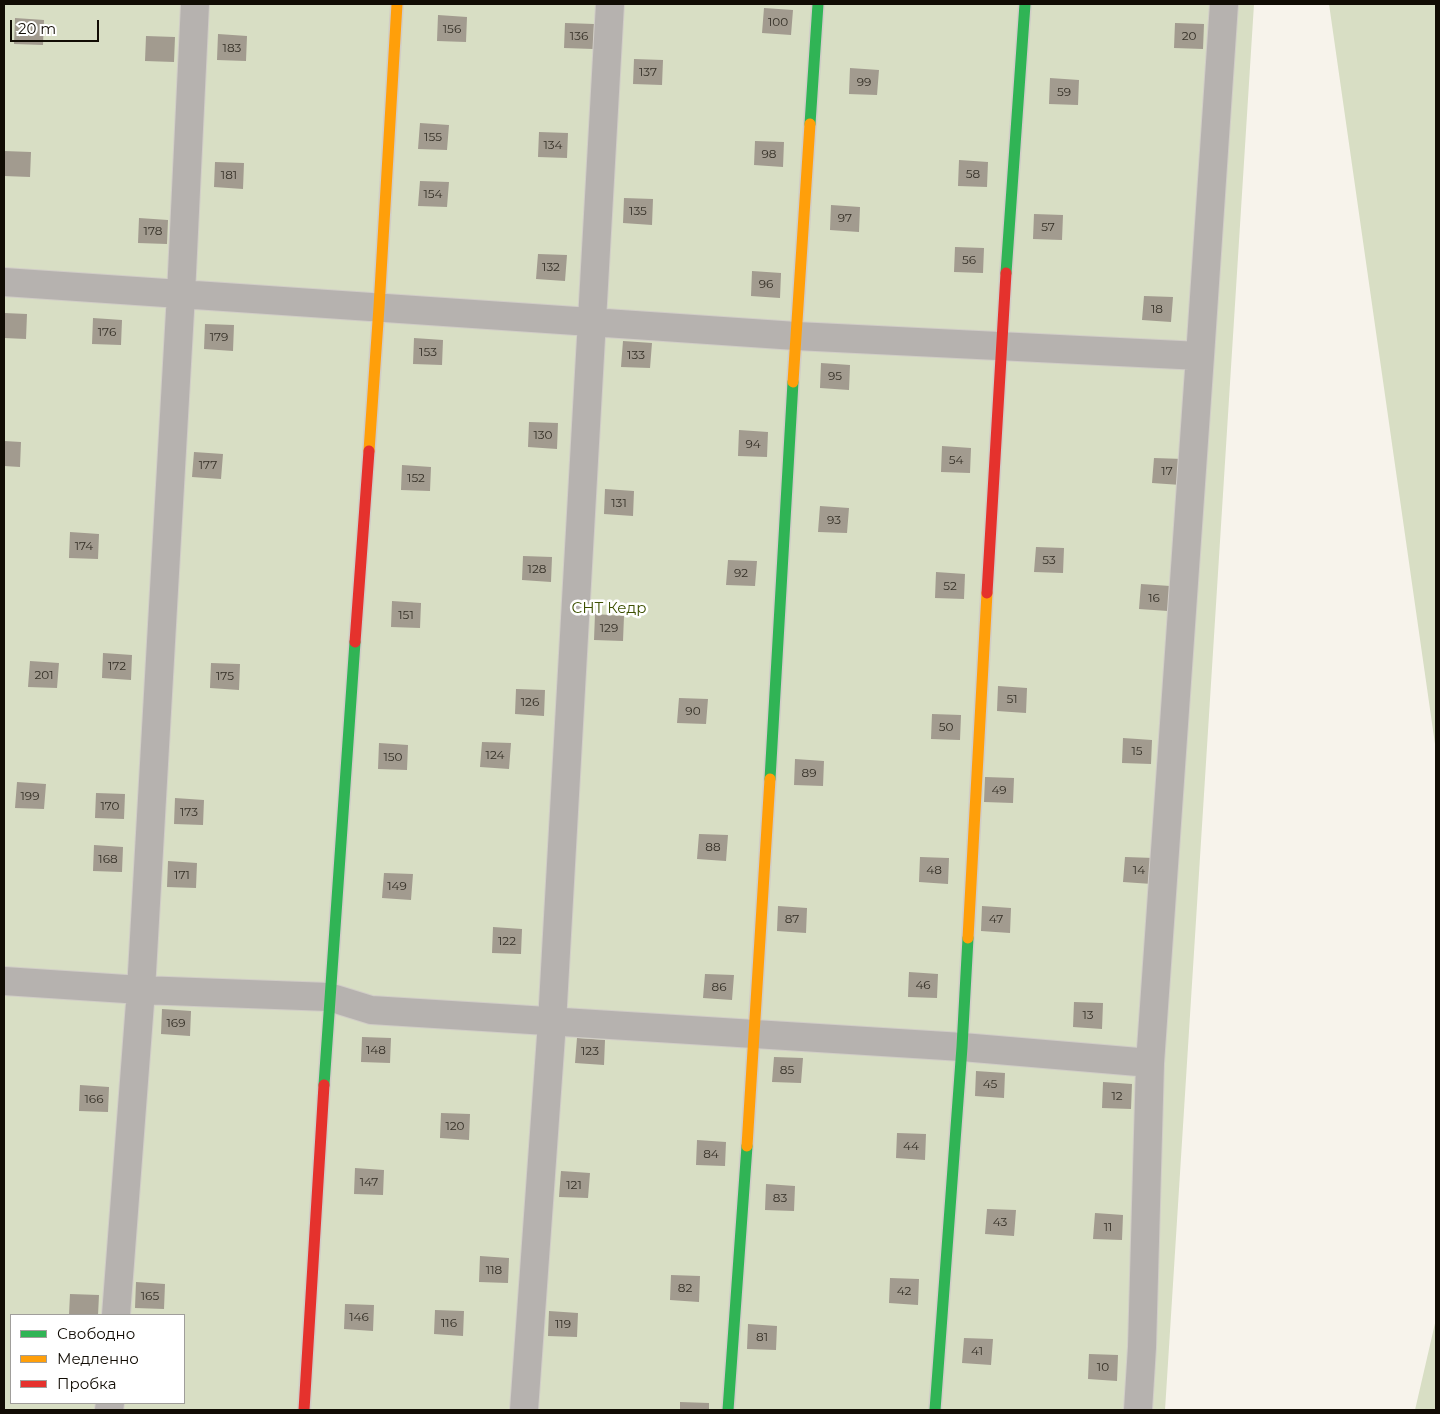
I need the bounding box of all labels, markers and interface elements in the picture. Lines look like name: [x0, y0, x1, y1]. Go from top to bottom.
scale bar: [12, 10, 101, 42]
house number: 100: [768, 15, 788, 29]
text: 20 m: [18, 19, 56, 38]
house number: 156: [443, 22, 461, 36]
house number: 136: [570, 29, 588, 43]
house number: 20: [1182, 29, 1196, 43]
house number: 183: [223, 41, 241, 55]
house number: 137: [639, 65, 657, 79]
house number: 99: [857, 75, 871, 89]
house number: 59: [1057, 85, 1071, 99]
house number: 155: [424, 130, 442, 144]
house number: 134: [543, 138, 563, 152]
house number: 98: [762, 147, 776, 161]
house number: 58: [966, 167, 980, 181]
house number: 181: [221, 168, 237, 182]
house number: 154: [423, 187, 443, 201]
house number: 135: [629, 204, 647, 218]
house number: 97: [838, 211, 852, 225]
house number: 57: [1041, 220, 1055, 234]
house number: 178: [144, 224, 162, 238]
house number: 56: [962, 253, 976, 267]
house number: 132: [542, 260, 560, 274]
house number: 96: [759, 277, 773, 291]
house number: 18: [1151, 302, 1163, 316]
house number: 176: [98, 325, 116, 339]
house number: 179: [210, 330, 228, 344]
house number: 153: [419, 345, 437, 359]
house number: 133: [627, 348, 645, 362]
house number: 95: [828, 369, 842, 383]
house number: 130: [533, 428, 553, 442]
house number: 94: [745, 437, 761, 451]
house number: 54: [949, 453, 963, 467]
house number: 177: [199, 458, 217, 472]
house number: 17: [1161, 464, 1173, 478]
house number: 152: [407, 471, 425, 485]
house number: 131: [611, 496, 627, 510]
house number: 93: [827, 513, 841, 527]
house number: 174: [75, 539, 93, 553]
house number: 53: [1042, 553, 1056, 567]
house number: 128: [528, 562, 546, 576]
house number: 92: [734, 566, 748, 580]
house number: 52: [943, 579, 957, 593]
house number: 16: [1148, 591, 1160, 605]
park label: СНТ Кедр: [571, 600, 647, 618]
house number: 151: [398, 608, 414, 622]
house number: 129: [600, 621, 618, 635]
house number: 172: [108, 659, 126, 673]
house number: 201: [34, 668, 54, 682]
house number: 175: [216, 669, 234, 683]
house number: 51: [1006, 692, 1018, 706]
house number: 126: [521, 695, 539, 709]
house number: 90: [685, 704, 701, 718]
house number: 50: [939, 720, 953, 734]
house number: 15: [1131, 744, 1143, 758]
house number: 124: [486, 748, 504, 762]
house number: 150: [383, 750, 403, 764]
house number: 89: [802, 766, 816, 780]
house number: 49: [991, 783, 1007, 797]
house number: 199: [21, 789, 39, 803]
house number: 170: [100, 799, 120, 813]
house number: 173: [180, 805, 198, 819]
house number: 88: [705, 840, 721, 854]
house number: 168: [98, 852, 118, 866]
house number: 48: [926, 863, 942, 877]
house number: 14: [1133, 863, 1145, 877]
house number: 171: [174, 868, 190, 882]
house number: 149: [387, 879, 407, 893]
house number: 87: [785, 912, 799, 926]
house number: 47: [989, 912, 1003, 926]
house number: 122: [498, 934, 516, 948]
house number: 46: [915, 978, 931, 992]
house number: 86: [712, 980, 726, 994]
house number: 13: [1082, 1008, 1094, 1022]
house number: 169: [167, 1016, 185, 1030]
house number: 148: [366, 1043, 386, 1057]
house number: 123: [581, 1044, 599, 1058]
house number: 85: [780, 1063, 794, 1077]
house number: 45: [983, 1077, 997, 1091]
house number: 12: [1111, 1089, 1123, 1103]
house number: 166: [85, 1092, 103, 1106]
house number: 120: [445, 1119, 465, 1133]
house number: 44: [903, 1139, 919, 1153]
house number: 84: [703, 1147, 719, 1161]
house number: 147: [360, 1175, 378, 1189]
house number: 121: [566, 1178, 582, 1192]
house number: 83: [773, 1191, 787, 1205]
house number: 43: [993, 1215, 1007, 1229]
house number: 11: [1104, 1220, 1112, 1234]
house number: 118: [486, 1263, 502, 1277]
house number: 82: [678, 1281, 692, 1295]
house number: 42: [897, 1284, 911, 1298]
house number: 165: [141, 1289, 159, 1303]
house number: 146: [349, 1310, 369, 1324]
legend: [10, 1314, 185, 1404]
house number: 116: [441, 1316, 457, 1330]
house number: 119: [555, 1317, 571, 1331]
text: Свободно: [57, 1324, 135, 1343]
house number: 81: [756, 1330, 768, 1344]
house number: 41: [971, 1344, 983, 1358]
text: Медленно: [57, 1349, 139, 1368]
house number: 10: [1097, 1360, 1109, 1374]
text: Пробка: [57, 1374, 116, 1393]

